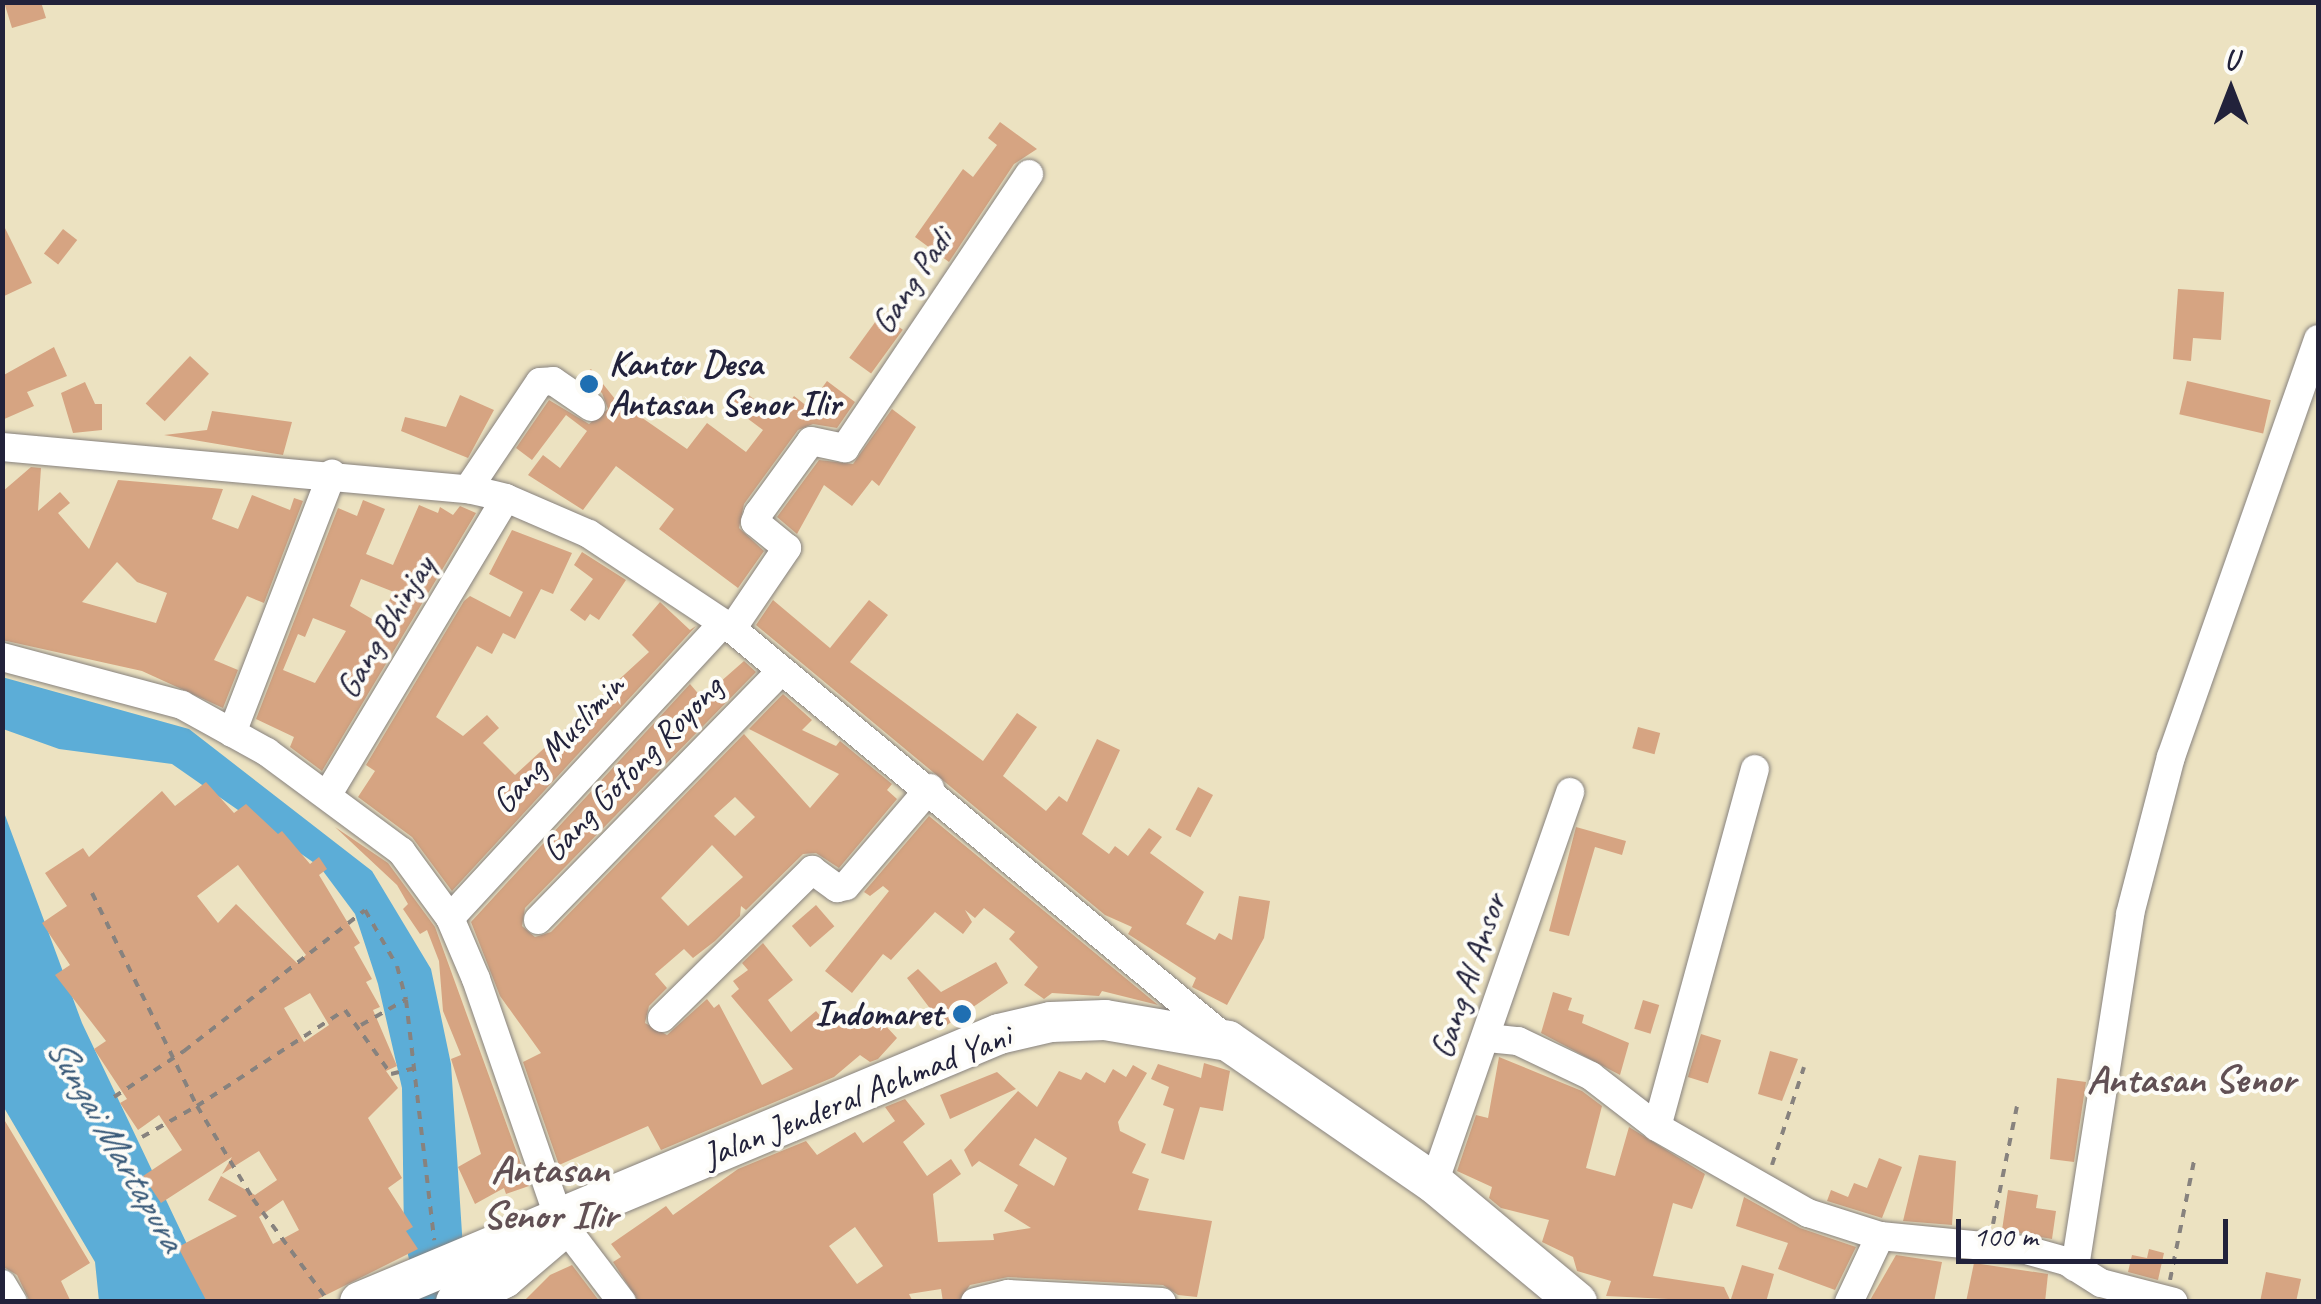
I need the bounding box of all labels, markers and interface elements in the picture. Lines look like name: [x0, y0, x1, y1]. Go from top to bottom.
north arrow: [2181, 40, 2281, 140]
text: U: [2224, 42, 2238, 77]
street label: Gang Padi: [861, 220, 963, 342]
place label: Kantor Desa Antasan Senor Ilir: [609, 343, 840, 425]
marker: Kantor Desa Antasan Senor Ilir: [578, 373, 600, 395]
street label: Gang Bhinjay: [326, 548, 444, 706]
street label: Gang Muslimin: [484, 666, 632, 822]
street label: Gang Gotong Royong: [533, 667, 731, 871]
street label: Gang Al Ansor: [1420, 888, 1516, 1064]
place label: Indomaret: [815, 993, 942, 1035]
marker: Indomaret: [951, 1003, 973, 1025]
street label: Jalan Jenderal Achmad Yani: [696, 1015, 1018, 1177]
water label: Sungai Martapura: [37, 1030, 195, 1258]
district label: Antasan Senor: [2087, 1055, 2295, 1103]
district label: Antasan Senor Ilir: [482, 1145, 618, 1239]
scale bar: [1961, 1199, 2234, 1261]
text: 100 m: [1973, 1217, 2038, 1255]

